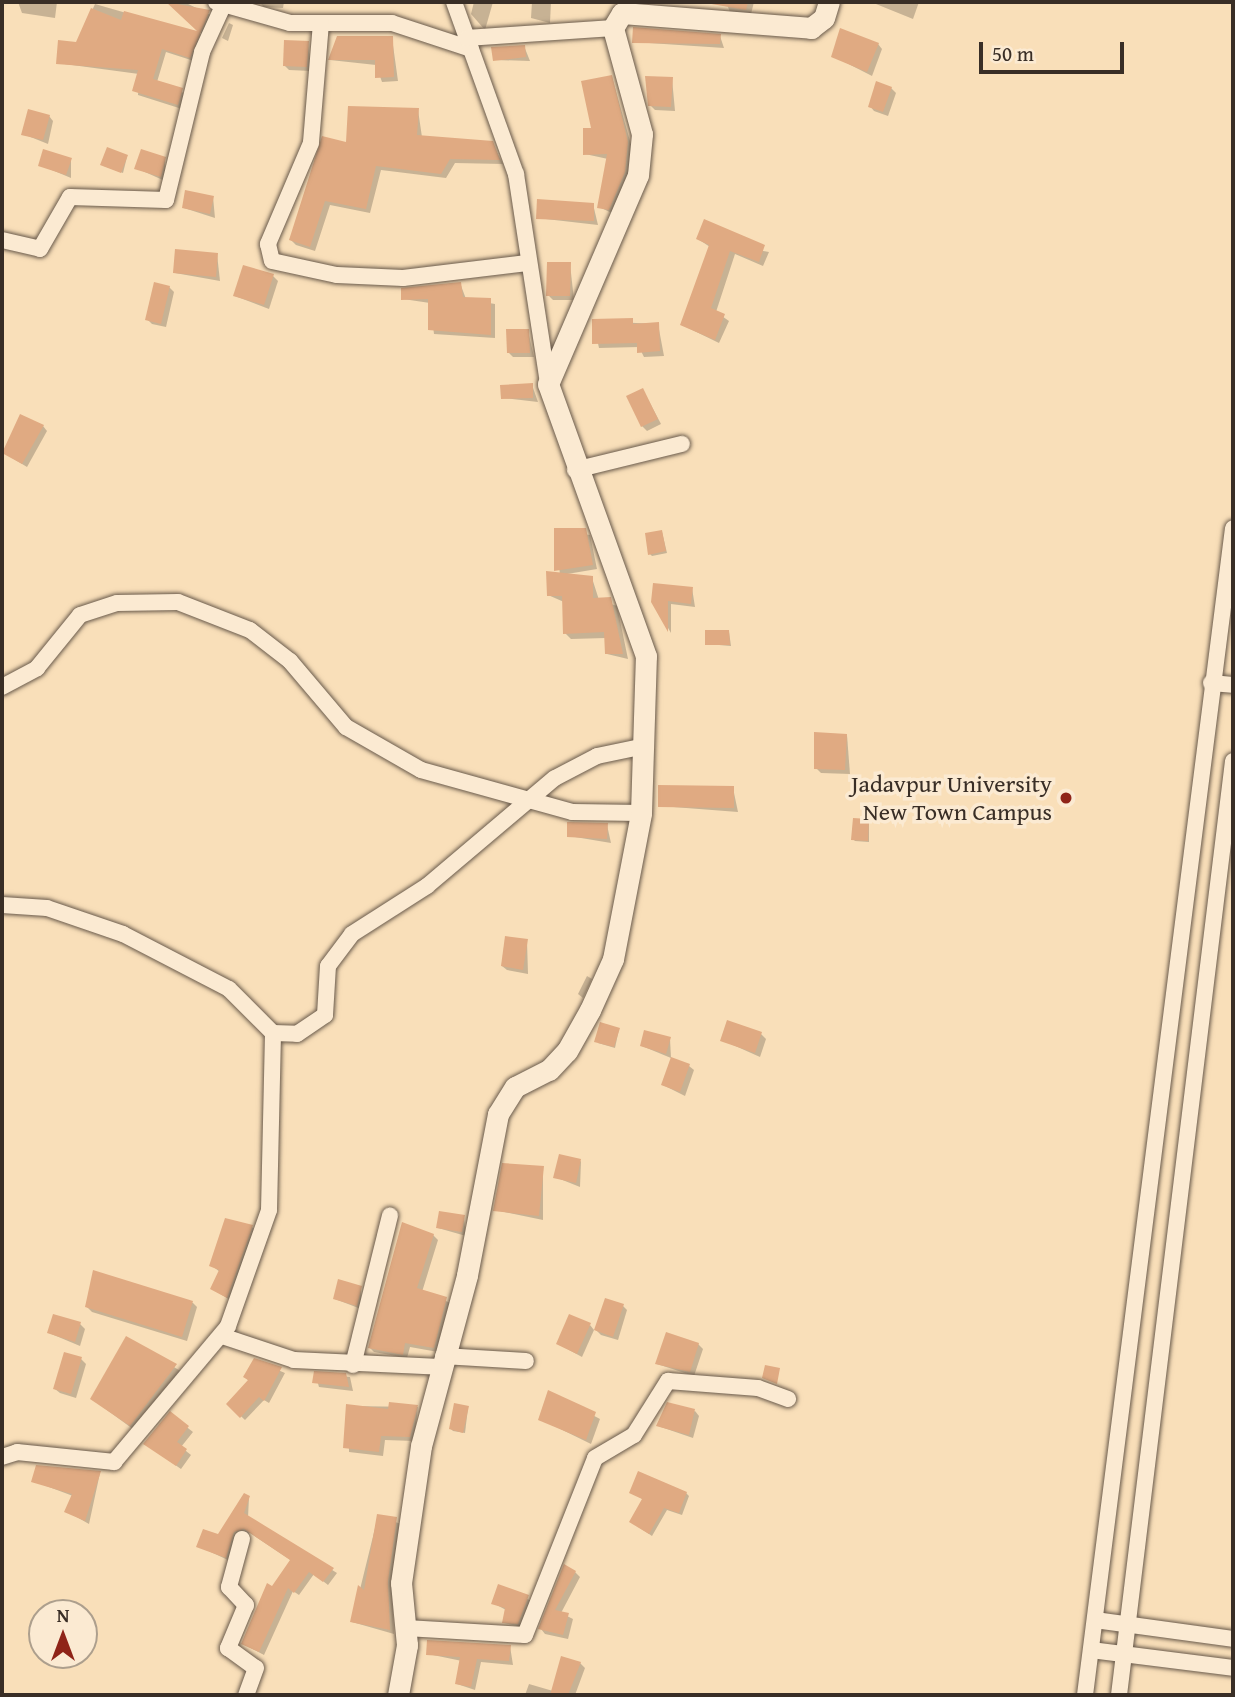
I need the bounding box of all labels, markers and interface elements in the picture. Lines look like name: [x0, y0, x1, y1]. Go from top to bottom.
scale bar: [983, 28, 1128, 72]
text: 50 m: [992, 38, 1034, 69]
place label: Jadavpur University New Town Campus: [851, 770, 1052, 826]
marker: Jadavpur University New Town Campus: [1058, 790, 1074, 806]
north arrow: [28, 1599, 98, 1669]
text: N: [57, 1601, 69, 1629]

